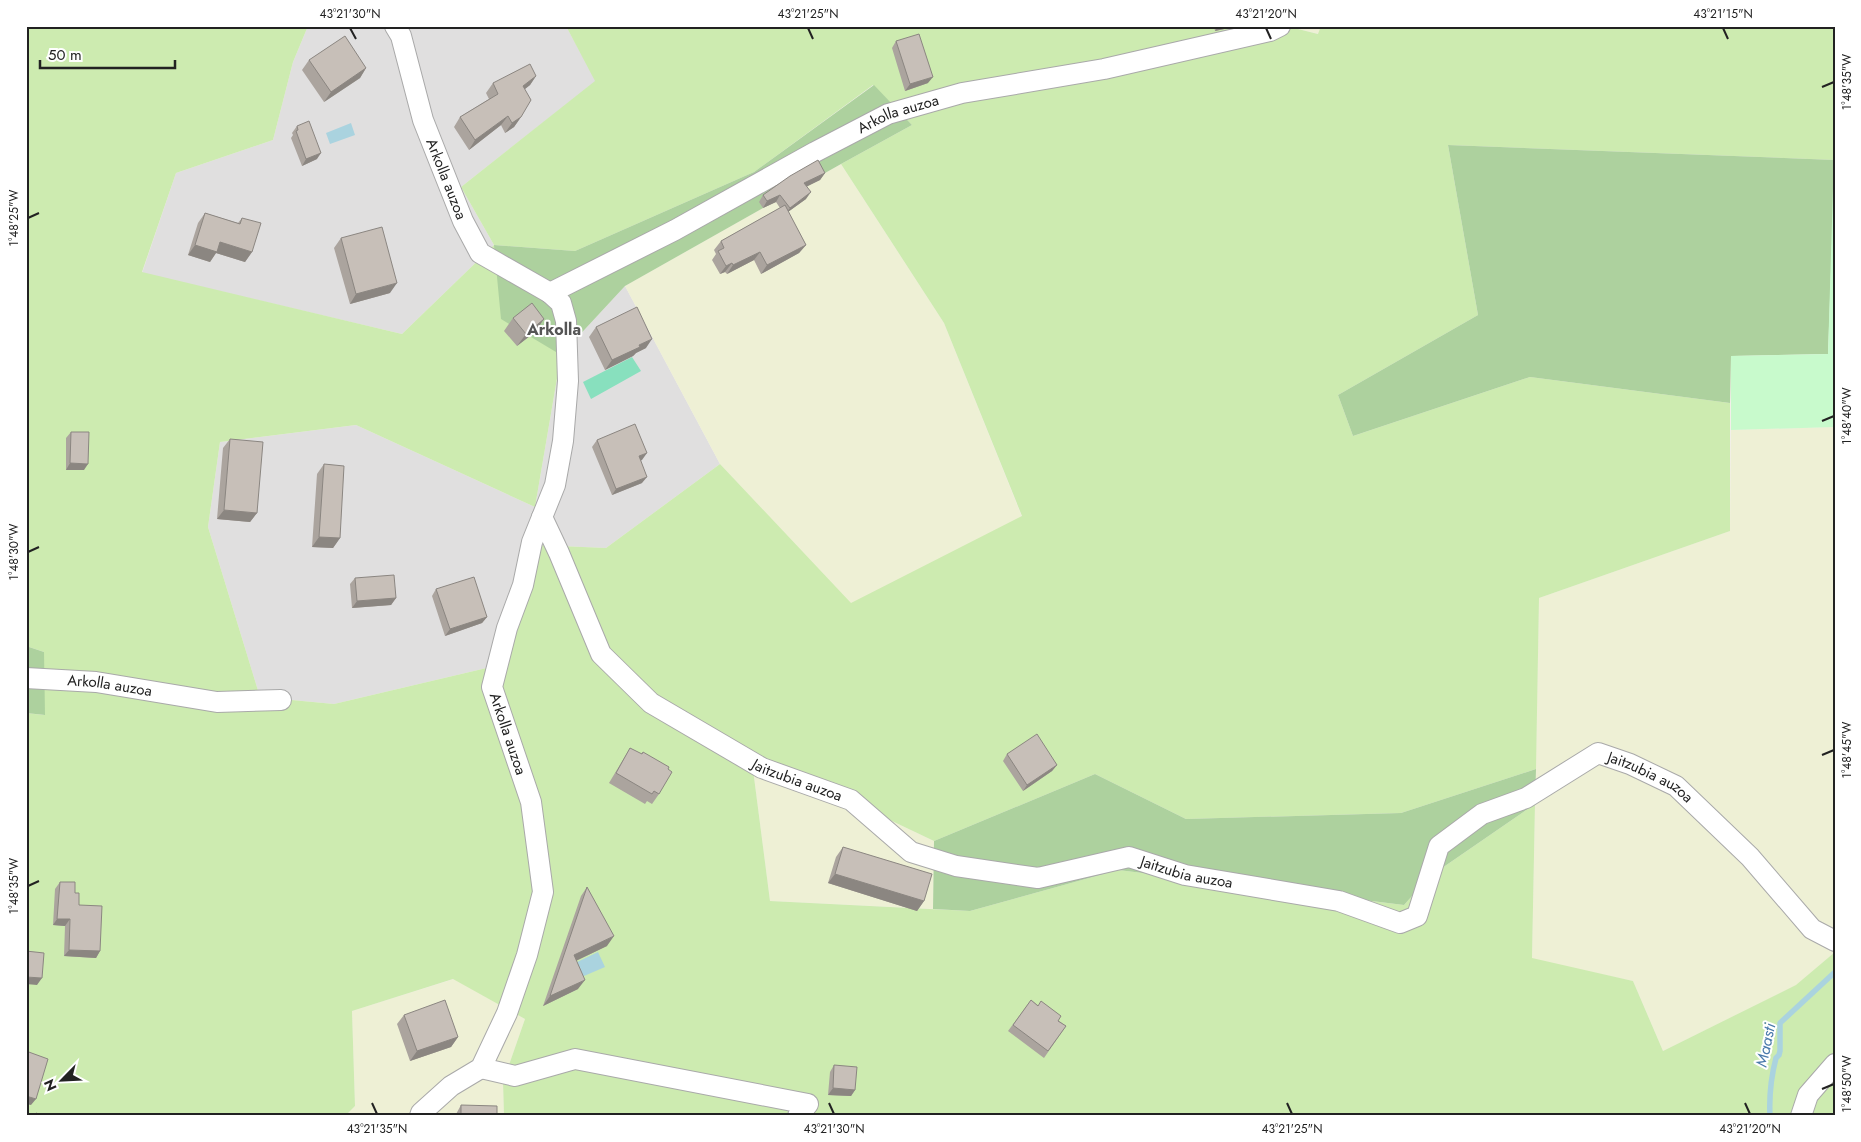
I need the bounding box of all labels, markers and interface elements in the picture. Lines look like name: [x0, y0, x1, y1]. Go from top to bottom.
text: 43°21'30"N: [319, 5, 381, 23]
text: 43°21'25"N: [777, 5, 839, 23]
text: 43°21'20"N: [1235, 5, 1297, 23]
text: 43°21'15"N: [1693, 5, 1753, 23]
scale bar: [40, 38, 175, 70]
text: 50 m: [48, 44, 82, 66]
text: 1°48'35"W: [1838, 54, 1856, 110]
street label: Arkolla auzoa: [853, 89, 941, 139]
street label: Arkolla auzoa: [420, 135, 472, 223]
text: 1°48'25"W: [5, 190, 23, 246]
district label: Arkolla: [526, 318, 581, 341]
text: 1°48'40"W: [1838, 387, 1856, 445]
text: 1°48'30"W: [5, 523, 23, 580]
street label: Arkolla auzoa: [67, 669, 154, 702]
street label: Arkolla auzoa: [484, 690, 532, 778]
text: 1°48'45"W: [1838, 721, 1856, 778]
street label: Jaitzubia auzoa: [1603, 745, 1698, 808]
street label: Jaitzubia auzoa: [746, 752, 845, 807]
street label: Jaitzubia auzoa: [1136, 850, 1234, 894]
text: 1°48'35"W: [5, 858, 23, 914]
water label: Maasti: [1750, 1020, 1782, 1069]
north arrow: [38, 1054, 88, 1104]
text: 1°48'50"W: [1838, 1055, 1856, 1113]
text: N: [39, 1076, 62, 1094]
text: 43°21'35"N: [347, 1120, 407, 1138]
text: 43°21'30"N: [803, 1120, 865, 1138]
text: 43°21'25"N: [1261, 1120, 1323, 1138]
text: 43°21'20"N: [1719, 1120, 1781, 1138]

